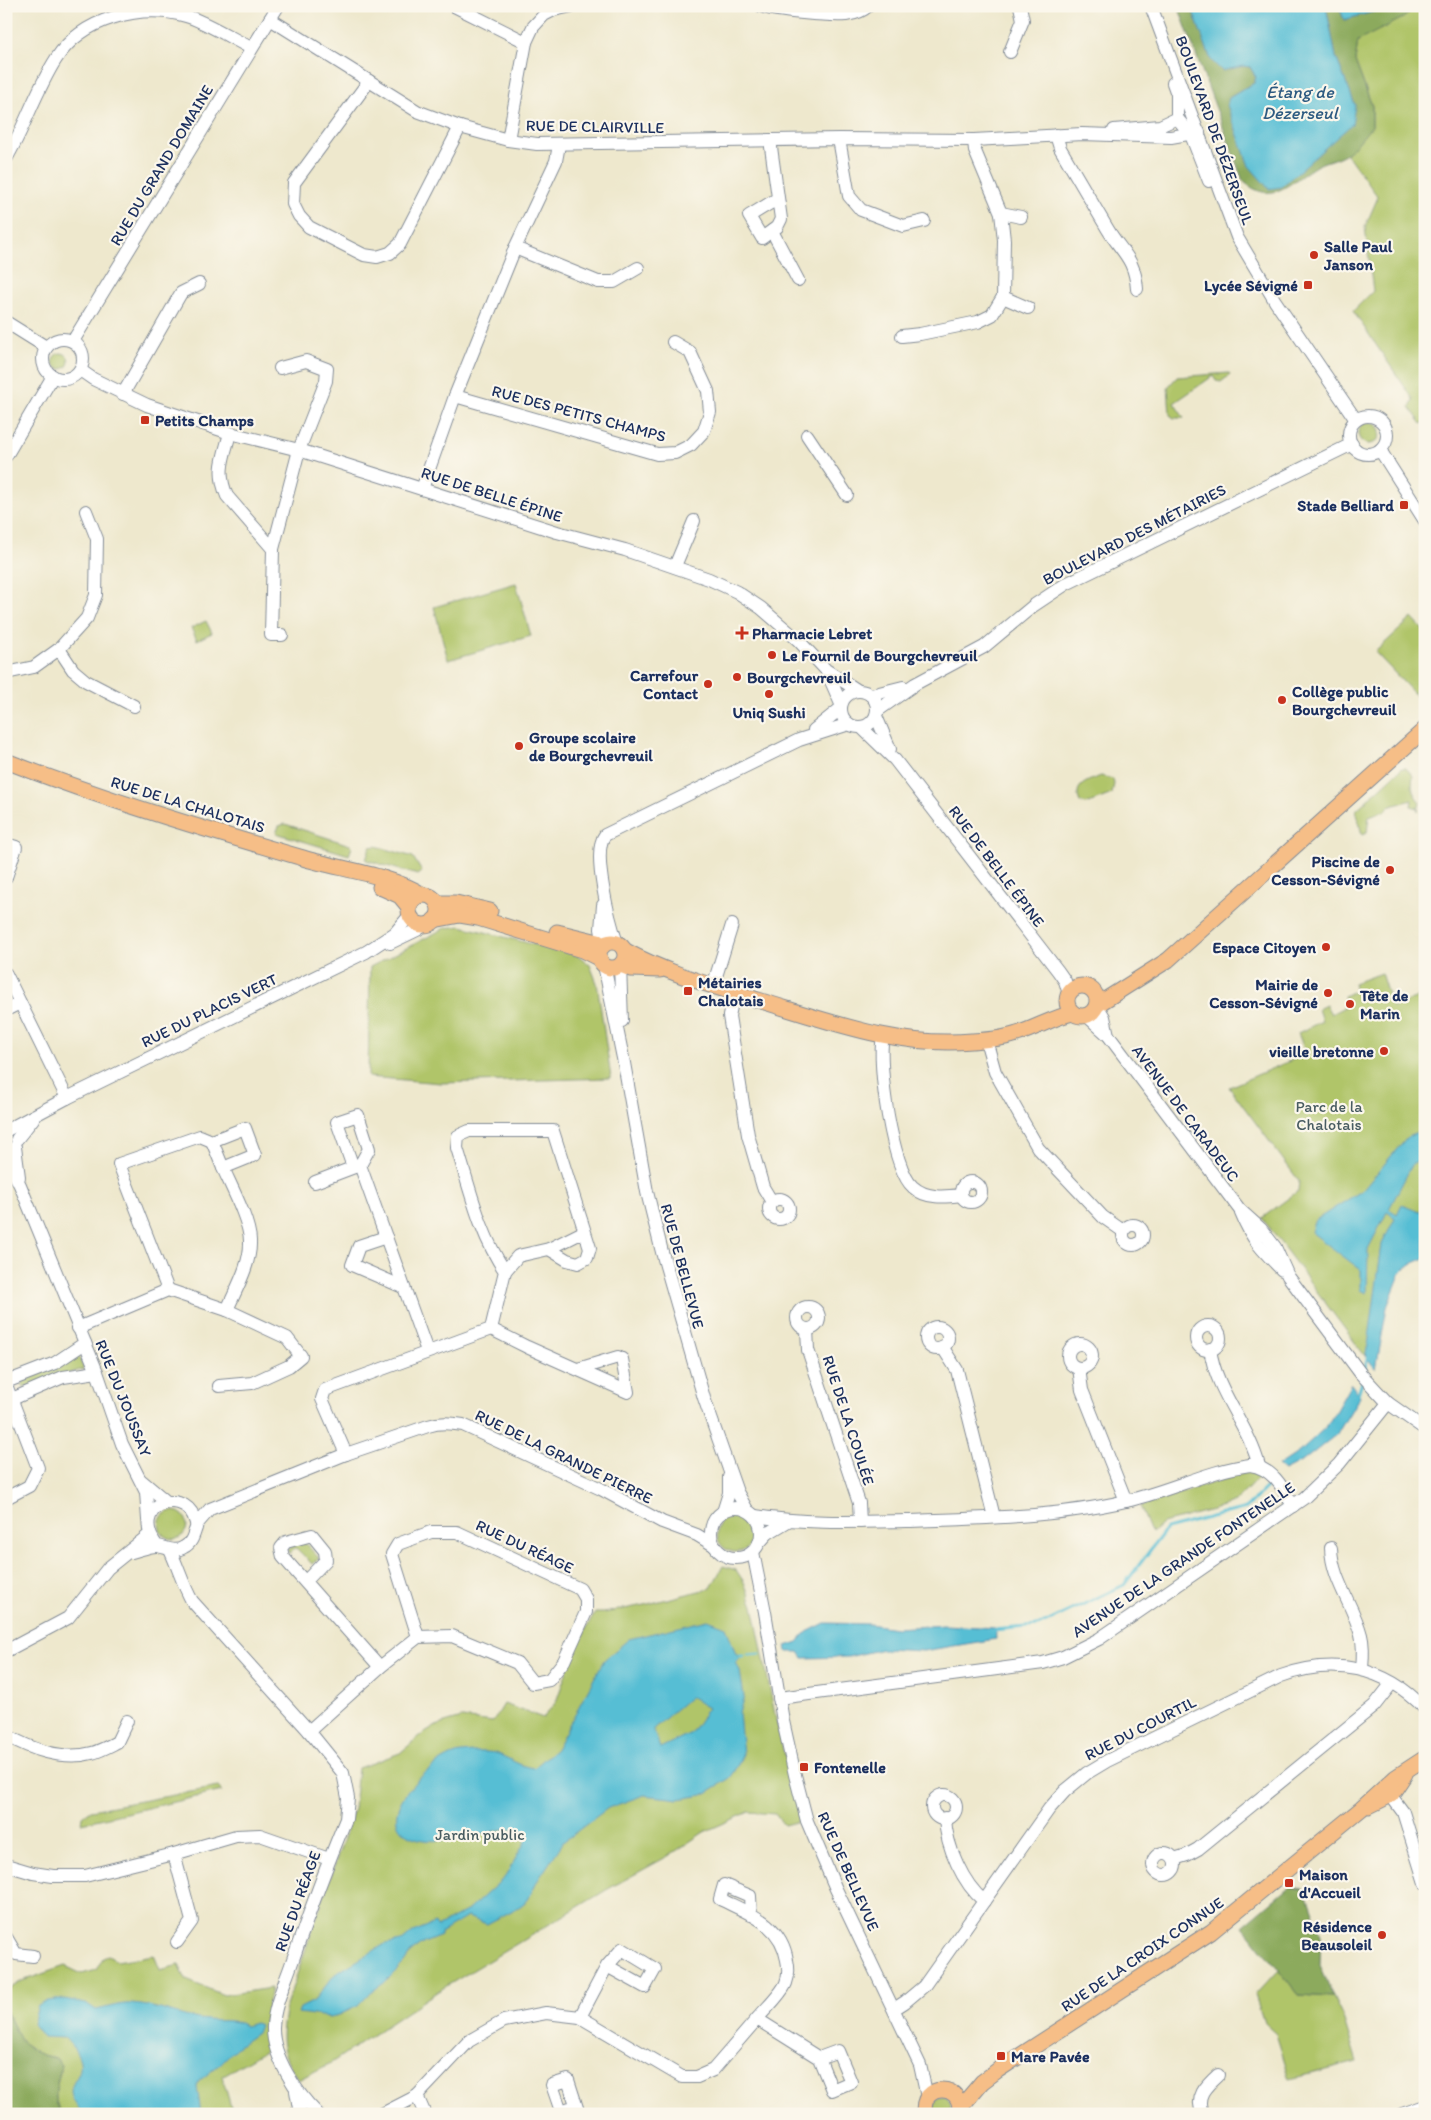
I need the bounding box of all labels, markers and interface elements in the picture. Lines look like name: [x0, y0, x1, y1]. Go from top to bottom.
street label: BOULEVARD DE DÉZERSEUL: [1171, 33, 1258, 227]
street label: RUE DU GRAND DOMAINE: [106, 81, 217, 249]
water label: Étang de Dézerseul: [1262, 81, 1340, 124]
street label: RUE DE CLAIRVILLE: [526, 116, 665, 137]
place label: Salle Paul Janson: [1323, 237, 1393, 274]
marker: Salle Paul Janson: [1308, 249, 1320, 261]
place label: Lycée Sévigné: [1204, 276, 1298, 296]
marker: Lycée Sévigné: [1302, 279, 1314, 291]
street label: RUE DES PETITS CHAMPS: [490, 381, 668, 446]
place label: Petits Champs: [155, 411, 254, 431]
marker: Petits Champs: [139, 414, 151, 426]
street label: RUE DE BELLE ÉPINE: [419, 463, 565, 526]
street label: BOULEVARD DES MÉTAIRIES: [1039, 480, 1229, 589]
place label: Stade Belliard: [1297, 496, 1394, 515]
marker: Stade Belliard: [1398, 499, 1410, 511]
place label: Pharmacie Lebret: [752, 624, 872, 643]
marker: Pharmacie Lebret: [736, 627, 748, 639]
place label: Le Fournil de Bourgchevreuil: [782, 646, 978, 666]
marker: Le Fournil de Bourgchevreuil: [766, 649, 778, 661]
place label: Carrefour Contact: [630, 666, 699, 703]
place label: Bourgchevreuil: [747, 668, 852, 688]
marker: Bourgchevreuil: [731, 671, 743, 683]
marker: Carrefour Contact: [702, 678, 714, 690]
place label: Collège public Bourgchevreuil: [1292, 682, 1397, 720]
marker: Uniq Sushi: [763, 688, 775, 700]
marker: Collège public Bourgchevreuil: [1276, 694, 1288, 706]
place label: Uniq Sushi: [732, 703, 806, 723]
place label: Groupe scolaire de Bourgchevreuil: [529, 728, 653, 766]
marker: Groupe scolaire de Bourgchevreuil: [513, 740, 525, 752]
street label: RUE DE LA CHALOTAIS: [109, 772, 267, 837]
street label: RUE DE BELLE ÉPINE: [945, 802, 1049, 931]
place label: Piscine de Cesson-Sévigné: [1271, 852, 1380, 890]
marker: Piscine de Cesson-Sévigné: [1384, 864, 1396, 876]
place label: Espace Citoyen: [1212, 938, 1317, 958]
marker: Espace Citoyen: [1320, 941, 1332, 953]
street label: RUE DU PLACIS VERT: [138, 969, 280, 1052]
place label: Métairies Chalotais: [698, 973, 763, 1010]
place label: Mairie de Cesson-Sévigné: [1209, 975, 1318, 1013]
marker: Métairies Chalotais: [682, 985, 694, 997]
place label: Tête de Marin: [1359, 986, 1409, 1023]
marker: Mairie de Cesson-Sévigné: [1322, 987, 1334, 999]
marker: Tête de Marin: [1344, 998, 1356, 1010]
street label: AVENUE DE CARADEUC: [1128, 1041, 1243, 1185]
place label: vieille bretonne: [1269, 1042, 1374, 1061]
marker: vieille bretonne: [1378, 1045, 1390, 1057]
park label: Parc de la Chalotais: [1296, 1097, 1363, 1134]
street label: RUE DE BELLEVUE: [657, 1201, 708, 1331]
street label: RUE DU JOUSSAY: [91, 1337, 156, 1459]
street label: RUE DE LA COULÉE: [819, 1353, 879, 1488]
street label: RUE DE LA GRANDE PIERRE: [472, 1405, 656, 1508]
street label: AVENUE DE LA GRANDE FONTENELLE: [1068, 1477, 1298, 1641]
street label: RUE DU RÉAGE: [473, 1515, 577, 1577]
street label: RUE DU COURTIL: [1081, 1692, 1199, 1765]
place label: Fontenelle: [814, 1758, 886, 1777]
marker: Fontenelle: [798, 1761, 810, 1773]
street label: RUE DE BELLEVUE: [814, 1809, 883, 1934]
park label: Jardin public: [435, 1825, 525, 1844]
street label: RUE DU RÉAGE: [270, 1848, 325, 1954]
place label: Maison d'Accueil: [1299, 1865, 1361, 1902]
marker: Maison d'Accueil: [1283, 1877, 1295, 1889]
street label: RUE DE LA CROIX CONNUE: [1057, 1893, 1227, 2016]
place label: Résidence Beausoleil: [1301, 1917, 1372, 1954]
marker: Résidence Beausoleil: [1376, 1929, 1388, 1941]
place label: Mare Pavée: [1011, 2047, 1090, 2066]
marker: Mare Pavée: [995, 2050, 1007, 2062]

